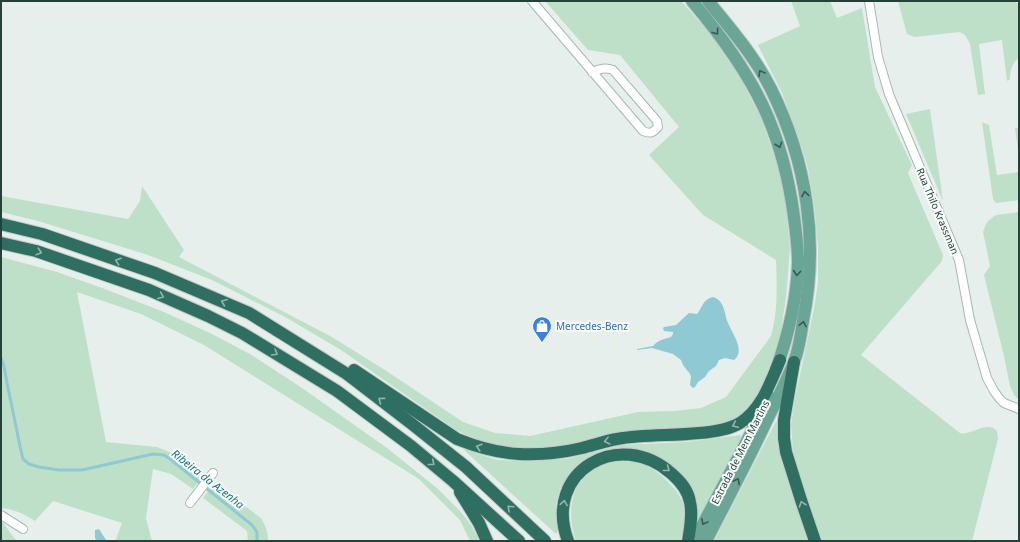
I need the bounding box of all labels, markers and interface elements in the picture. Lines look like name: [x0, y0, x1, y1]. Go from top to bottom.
one-way arrow: [711, 27, 718, 34]
one-way arrow: [759, 70, 766, 77]
one-way arrow: [774, 141, 782, 148]
street label: Rua Thilo Krassman: [913, 166, 963, 256]
one-way arrow: [802, 191, 810, 197]
one-way arrow: [35, 248, 42, 256]
one-way arrow: [115, 257, 122, 265]
one-way arrow: [792, 270, 801, 276]
one-way arrow: [158, 291, 165, 299]
one-way arrow: [220, 299, 227, 307]
shop icon: Mercedes-Benz: [531, 315, 553, 343]
place label: Mercedes-Benz: [556, 319, 628, 333]
one-way arrow: [798, 320, 807, 327]
one-way arrow: [271, 349, 278, 356]
street label: Estrada de Mem Martins: [708, 397, 772, 506]
one-way arrow: [379, 398, 386, 405]
one-way arrow: [732, 420, 740, 428]
one-way arrow: [604, 437, 610, 445]
one-way arrow: [476, 443, 483, 452]
water label: Ribeira da Azenha: [169, 446, 248, 512]
one-way arrow: [428, 459, 435, 466]
one-way arrow: [662, 465, 669, 472]
one-way arrow: [732, 478, 739, 486]
one-way arrow: [559, 500, 568, 506]
one-way arrow: [799, 501, 807, 508]
one-way arrow: [507, 506, 514, 513]
one-way arrow: [701, 517, 709, 525]

